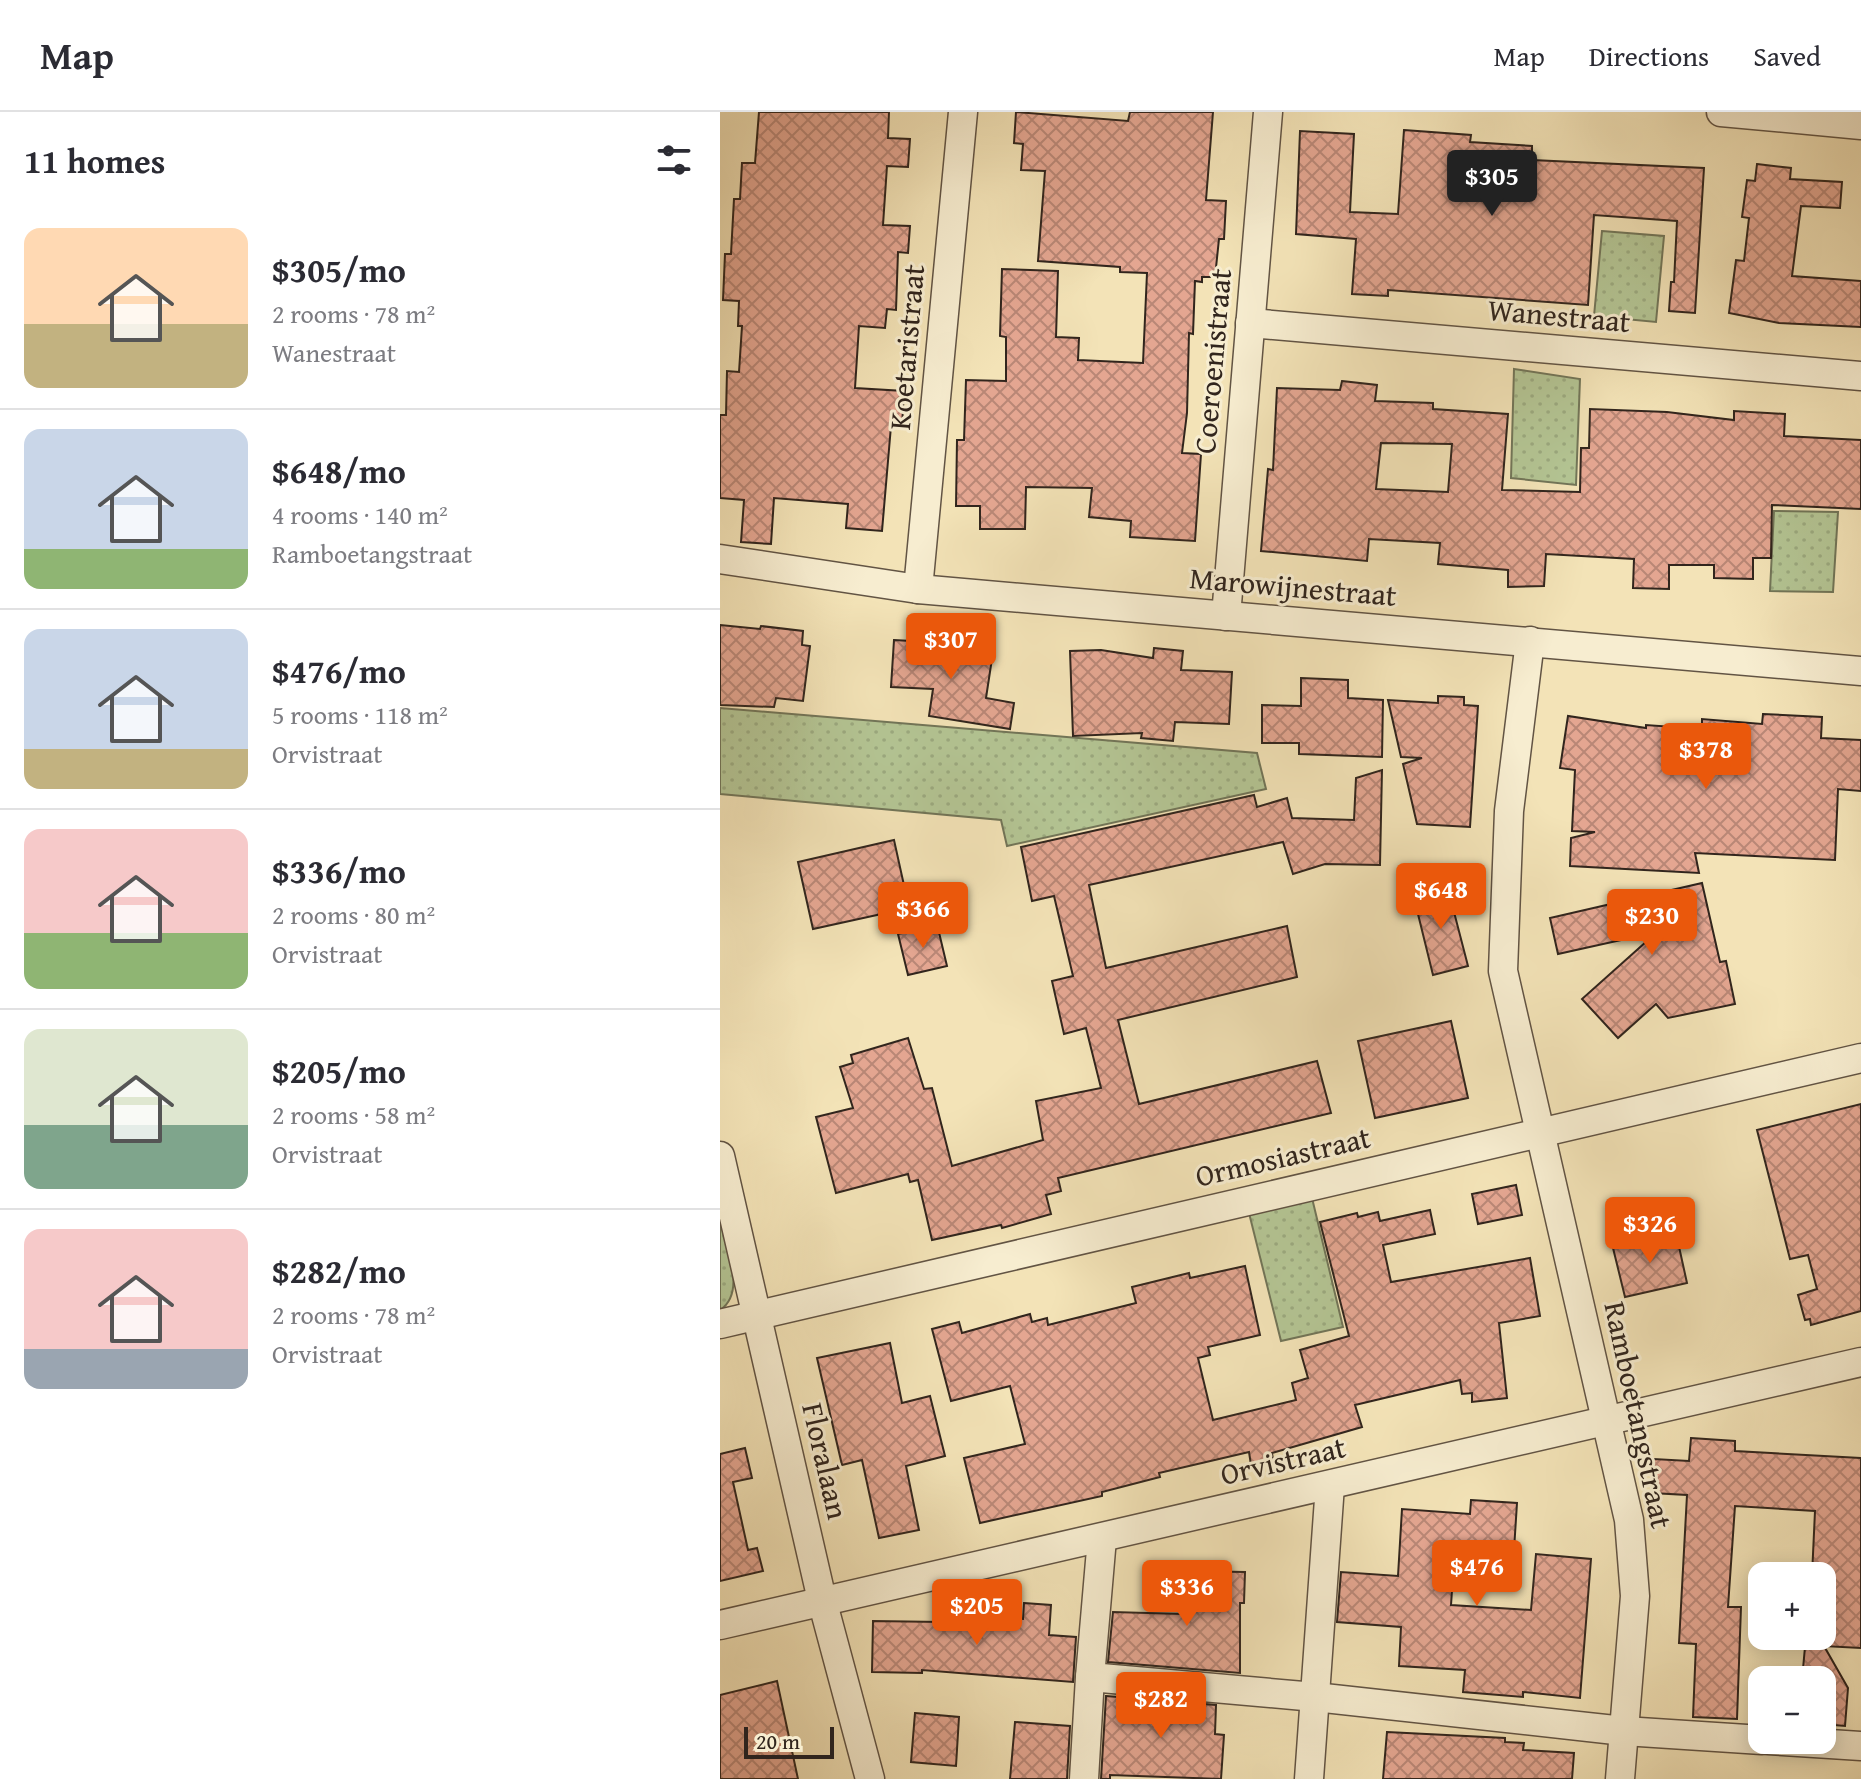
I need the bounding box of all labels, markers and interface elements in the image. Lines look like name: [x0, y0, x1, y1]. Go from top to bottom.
text: Map: [40, 27, 114, 83]
text: Map: [1493, 35, 1545, 76]
text: Directions: [1589, 35, 1709, 76]
text: Saved: [1753, 35, 1821, 76]
text: 11 homes: [24, 136, 165, 185]
icon: filters: [652, 138, 696, 182]
pin: $305: [1445, 150, 1539, 218]
text: $305: [1465, 156, 1519, 195]
text: $305/mo: [272, 245, 406, 294]
icon: home: [88, 260, 184, 356]
street label: Koetaristraat: [877, 262, 935, 432]
street label: Coeroenistraat: [1182, 266, 1242, 455]
street label: Wanestraat: [1486, 287, 1633, 343]
text: 2 rooms · 78 m²: [272, 294, 435, 333]
text: Wanestraat: [272, 333, 396, 372]
text: $648/mo: [272, 446, 406, 495]
icon: home: [88, 461, 184, 557]
text: 4 rooms · 140 m²: [272, 495, 448, 534]
text: Ramboetangstraat: [272, 534, 472, 573]
street label: Marowijnestraat: [1188, 555, 1399, 617]
pin: $307: [904, 613, 998, 681]
text: $307: [924, 619, 978, 658]
text: $476/mo: [272, 646, 406, 695]
icon: home: [88, 661, 184, 757]
text: 5 rooms · 118 m²: [272, 695, 448, 734]
pin: $378: [1659, 723, 1753, 791]
text: $378: [1679, 729, 1733, 768]
text: Orvistraat: [272, 734, 382, 773]
text: $336/mo: [272, 846, 406, 895]
icon: home: [88, 861, 184, 957]
pin: $648: [1394, 863, 1488, 931]
text: $648: [1414, 869, 1468, 908]
pin: $366: [876, 882, 970, 950]
text: $366: [896, 888, 950, 927]
pin: $230: [1605, 889, 1699, 957]
text: 2 rooms · 80 m²: [272, 895, 435, 934]
text: $230: [1625, 895, 1679, 934]
text: Orvistraat: [272, 934, 382, 973]
text: $205/mo: [272, 1046, 406, 1095]
icon: home: [88, 1061, 184, 1157]
text: 2 rooms · 58 m²: [272, 1095, 435, 1134]
street label: Ormosiastraat: [1191, 1114, 1375, 1198]
text: Orvistraat: [272, 1134, 382, 1173]
pin: $326: [1603, 1197, 1697, 1265]
text: $326: [1623, 1203, 1677, 1242]
text: $282/mo: [272, 1246, 406, 1295]
icon: home: [88, 1261, 184, 1357]
text: 2 rooms · 78 m²: [272, 1295, 435, 1334]
street label: Ramboetangstraat: [1593, 1297, 1685, 1533]
text: Orvistraat: [272, 1334, 382, 1373]
street label: Floralaan: [791, 1398, 861, 1523]
street label: Orvistraat: [1216, 1424, 1350, 1496]
pin: $476: [1430, 1540, 1524, 1608]
text: $476: [1450, 1546, 1504, 1585]
pin: $336: [1140, 1560, 1234, 1628]
map controls: [1748, 1562, 1836, 1754]
button: +: [1748, 1562, 1836, 1650]
text: $336: [1160, 1566, 1214, 1605]
pin: $205: [930, 1579, 1024, 1647]
text: $205: [950, 1585, 1004, 1624]
button: −: [1748, 1666, 1836, 1754]
pin: $282: [1114, 1672, 1208, 1740]
text: $282: [1134, 1678, 1188, 1717]
scale bar: [744, 1723, 834, 1759]
text: 20 m: [756, 1725, 800, 1757]

